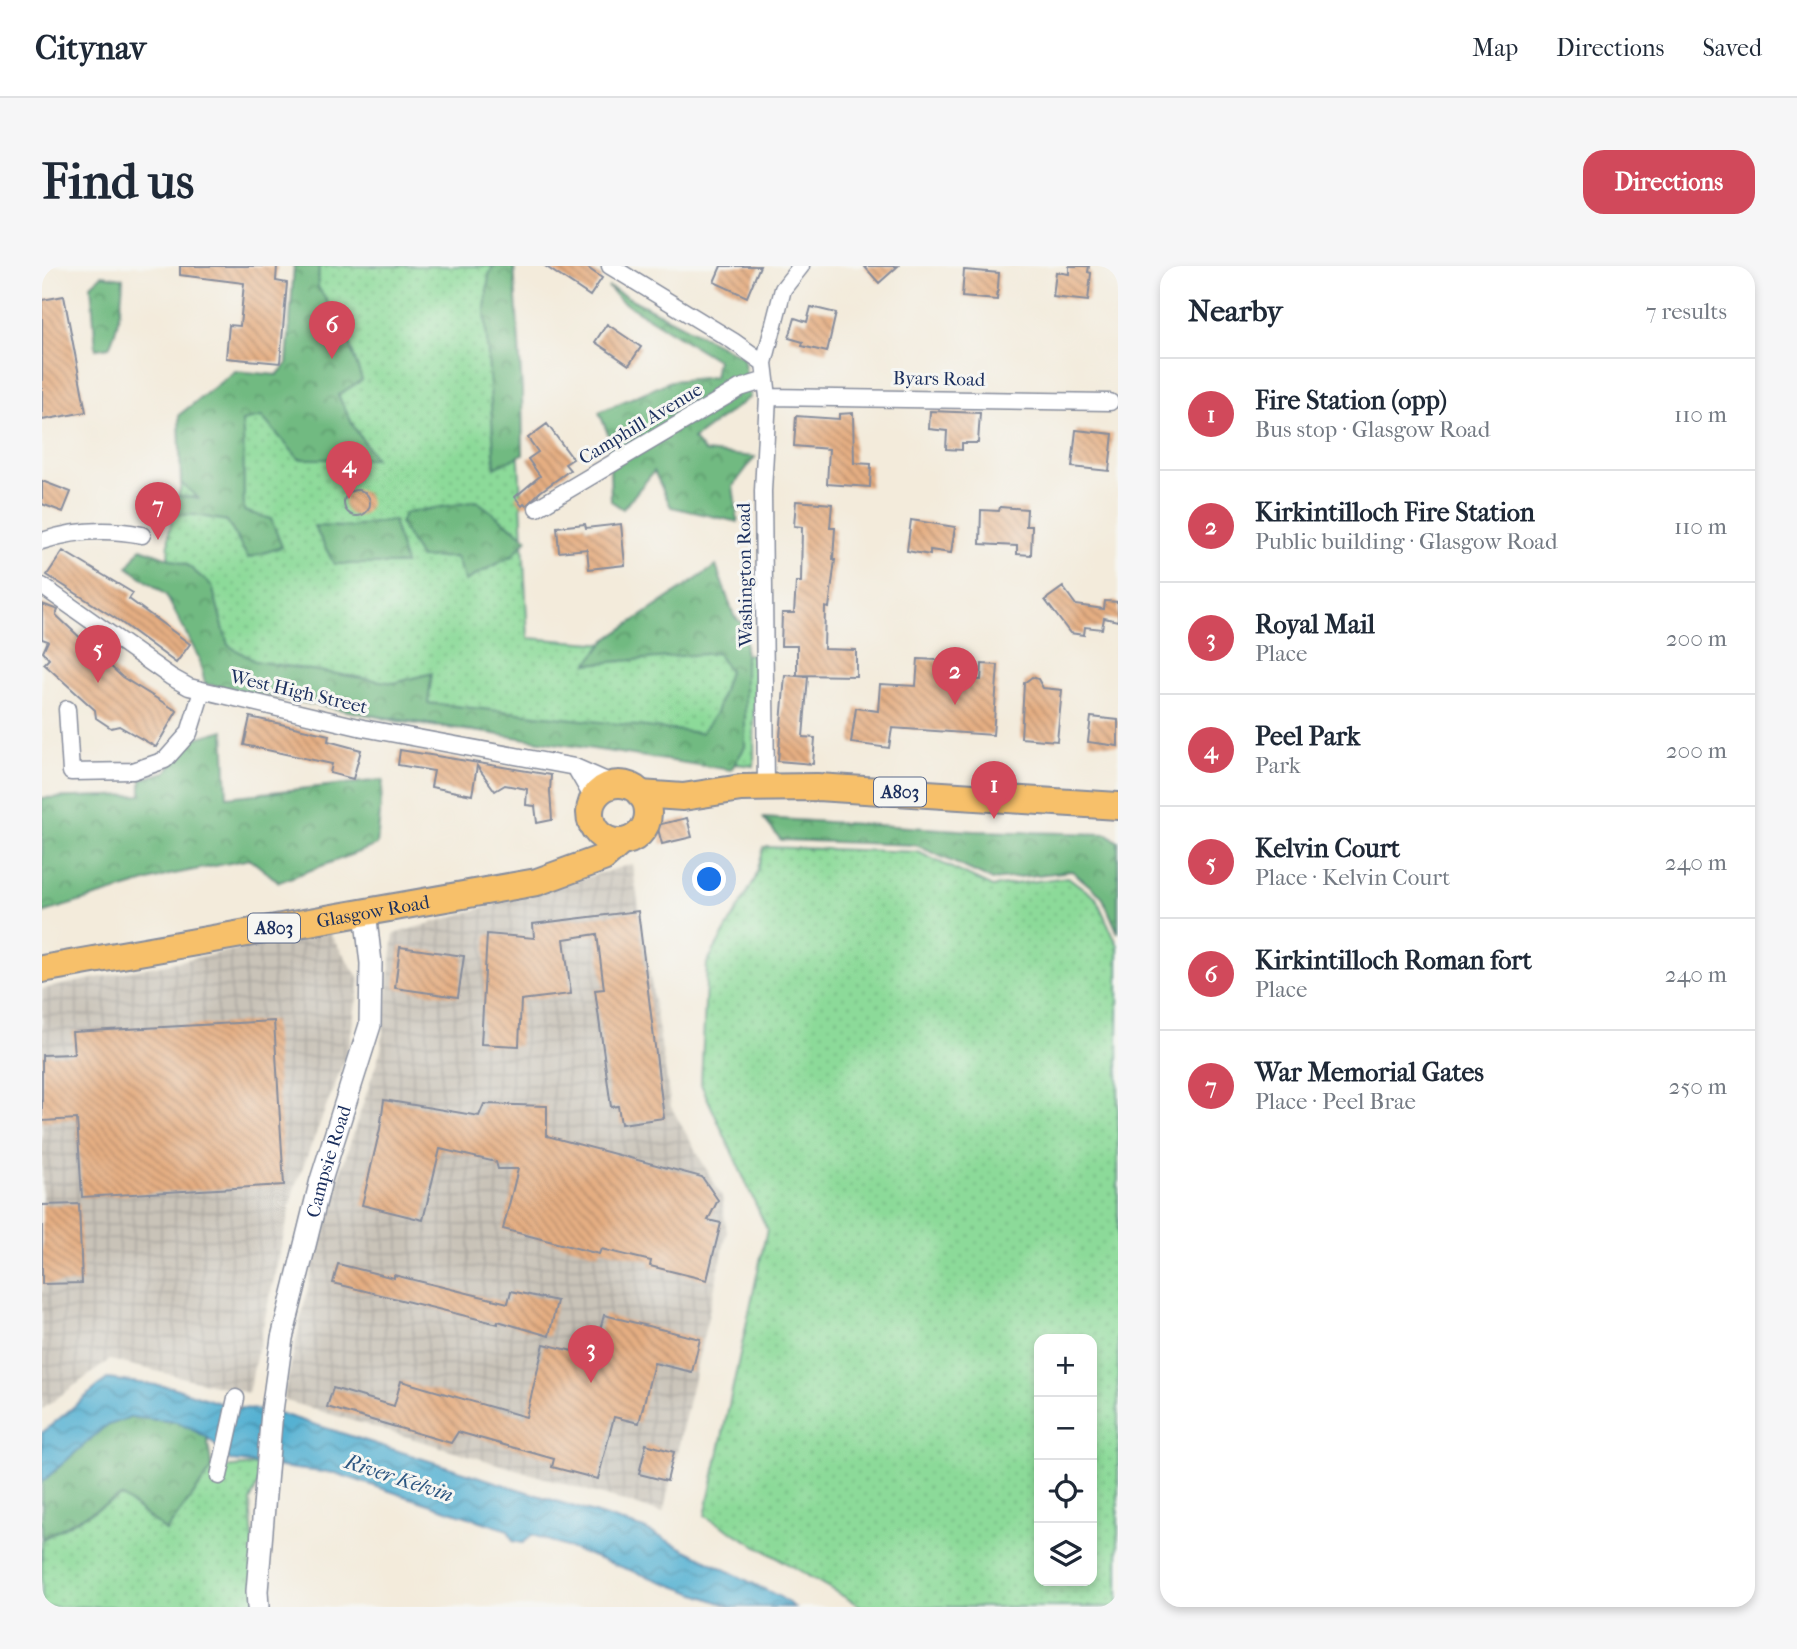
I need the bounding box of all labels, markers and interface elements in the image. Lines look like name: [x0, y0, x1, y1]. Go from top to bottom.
text: Citynav: [35, 29, 146, 68]
text: Map: [1472, 34, 1518, 62]
text: Directions: [1556, 34, 1664, 62]
text: Saved: [1702, 34, 1762, 62]
button: Directions: [1583, 150, 1755, 214]
text: Find us: [42, 153, 194, 211]
text: Nearby: [1188, 294, 1283, 329]
text: 7 results: [1646, 298, 1727, 325]
pin: 6: [309, 301, 355, 359]
street label: Byars Road: [893, 367, 986, 391]
street label: Camphill Avenue: [575, 378, 706, 469]
text: Fire Station (opp): [1255, 385, 1447, 416]
text: 1: [1207, 401, 1215, 428]
text: 110 m: [1674, 401, 1727, 428]
text: Bus stop · Glasgow Road: [1255, 416, 1490, 443]
pin: 4: [326, 441, 372, 499]
pin: 7: [135, 482, 181, 540]
text: Kirkintilloch Fire Station: [1255, 497, 1535, 528]
street label: Washington Road: [733, 502, 757, 648]
text: 2: [1205, 513, 1217, 540]
text: 110 m: [1674, 513, 1727, 540]
text: Public building · Glasgow Road: [1255, 528, 1558, 555]
text: Royal Mail: [1255, 609, 1375, 640]
pin: 5: [75, 625, 121, 683]
text: 3: [1206, 625, 1216, 652]
text: 200 m: [1666, 625, 1727, 652]
text: Place: [1255, 640, 1307, 667]
pin: 2: [932, 647, 978, 705]
street label: West High Street: [227, 665, 370, 719]
text: Peel Park: [1255, 721, 1360, 752]
text: 4: [1204, 737, 1218, 764]
text: 200 m: [1666, 737, 1727, 764]
text: Park: [1255, 752, 1301, 779]
pin: 1: [971, 761, 1017, 819]
road number: A803: [874, 778, 926, 806]
text: Kelvin Court: [1255, 833, 1400, 864]
text: 5: [1206, 849, 1216, 876]
text: 240 m: [1665, 849, 1727, 876]
your location: [692, 862, 726, 896]
text: Place · Kelvin Court: [1255, 864, 1450, 891]
street label: Glasgow Road: [315, 891, 432, 933]
road number: A803: [248, 914, 300, 942]
text: Kirkintilloch Roman fort: [1255, 945, 1532, 976]
text: 6: [1205, 961, 1217, 988]
text: 240 m: [1665, 961, 1727, 988]
text: Place: [1255, 976, 1307, 1003]
text: War Memorial Gates: [1255, 1057, 1484, 1088]
text: 7: [1205, 1073, 1217, 1100]
text: 250 m: [1669, 1073, 1727, 1100]
text: Place · Peel Brae: [1255, 1088, 1416, 1115]
street label: Campsie Road: [302, 1102, 356, 1220]
pin: 3: [568, 1325, 614, 1383]
map controls: [1034, 1334, 1097, 1586]
button: +: [1034, 1334, 1097, 1397]
button: −: [1034, 1397, 1097, 1460]
water label: River Kelvin: [340, 1449, 456, 1507]
button: locate: [1034, 1460, 1097, 1523]
button: layers: [1034, 1523, 1097, 1586]

